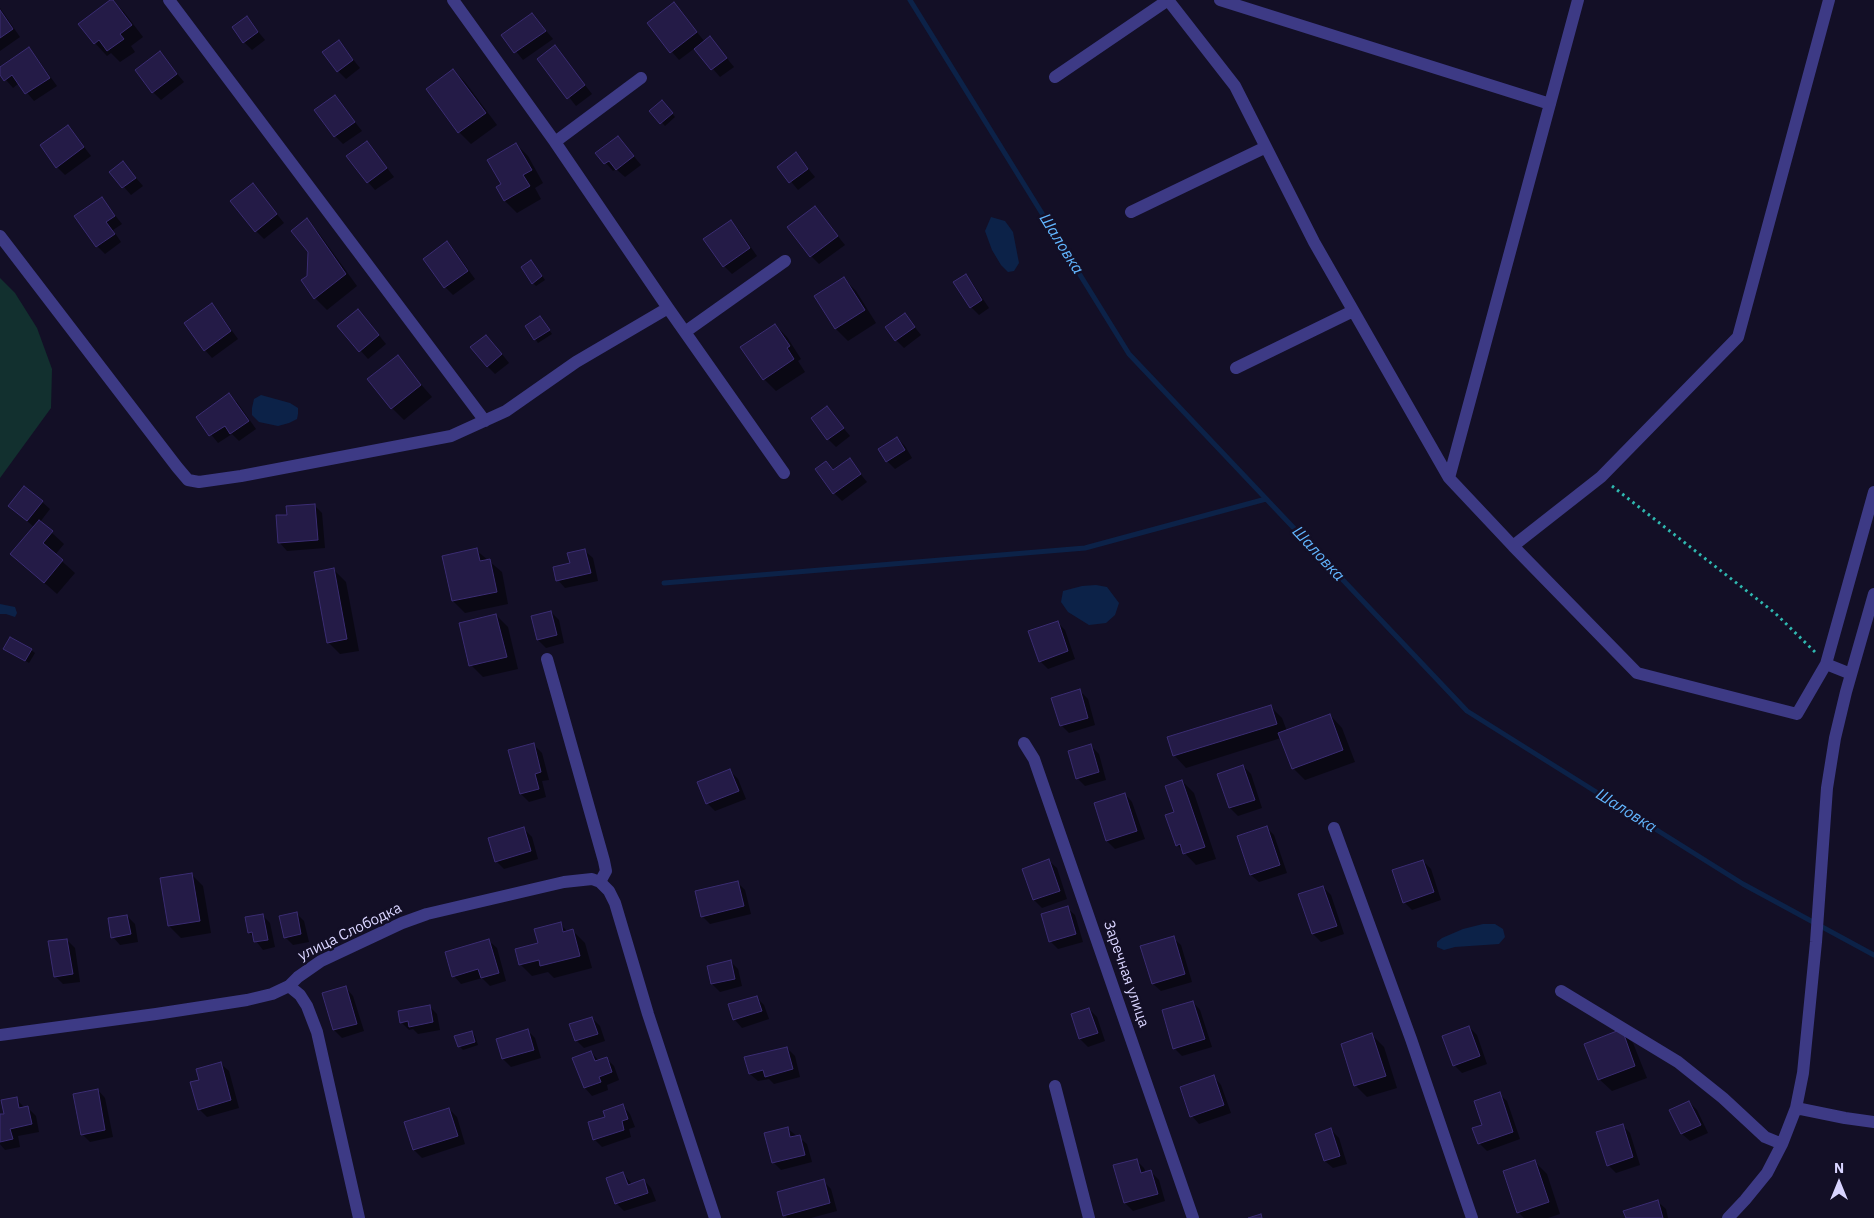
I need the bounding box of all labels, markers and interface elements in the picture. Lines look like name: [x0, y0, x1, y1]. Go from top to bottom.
water label: Шаловка: [1035, 210, 1087, 278]
water label: Шаловка: [1288, 523, 1348, 585]
water label: Шаловка: [1592, 785, 1660, 837]
street label: улица Слободка: [295, 899, 405, 965]
street label: Заречная улица: [1099, 918, 1153, 1030]
north arrow: [1814, 1158, 1864, 1208]
text: N: [1834, 1159, 1844, 1177]

